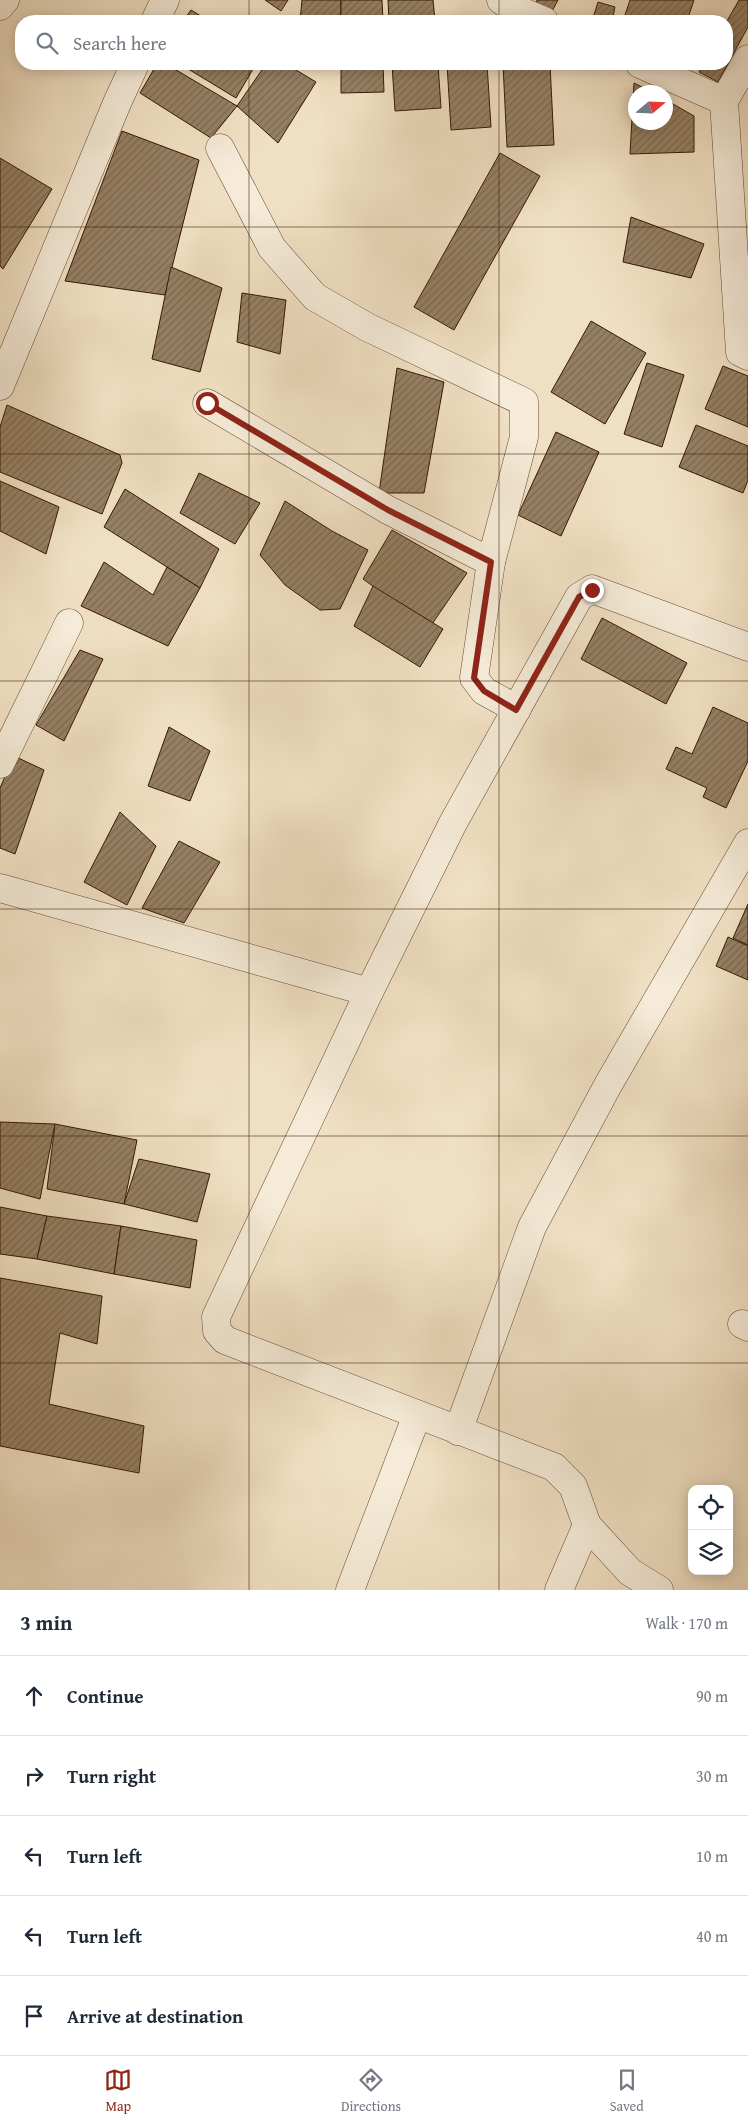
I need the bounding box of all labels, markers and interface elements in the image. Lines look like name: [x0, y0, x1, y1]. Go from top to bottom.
search box: [15, 15, 733, 70]
icon: search: [33, 29, 61, 57]
text: Search here: [73, 29, 167, 57]
north arrow: [628, 85, 673, 130]
route start: [196, 392, 219, 415]
route end: [581, 579, 604, 602]
map controls: [688, 1485, 733, 1575]
button: locate: [688, 1485, 733, 1530]
button: layers: [688, 1530, 733, 1575]
text: 3 min: [20, 1607, 72, 1638]
text: Walk · 170 m: [645, 1611, 728, 1635]
icon: ahead: [20, 1682, 48, 1710]
text: Continue: [67, 1682, 144, 1710]
text: 90 m: [696, 1684, 728, 1708]
icon: right: [20, 1762, 48, 1790]
text: Turn right: [67, 1762, 156, 1790]
text: 30 m: [696, 1764, 728, 1788]
icon: left: [20, 1842, 48, 1870]
text: Turn left: [67, 1842, 142, 1870]
text: 10 m: [696, 1844, 728, 1868]
icon: left: [20, 1922, 48, 1950]
text: Turn left: [67, 1922, 142, 1950]
text: 40 m: [696, 1924, 728, 1948]
icon: arrive: [20, 2002, 48, 2030]
text: Arrive at destination: [67, 2002, 243, 2030]
tab: Map: [104, 2066, 132, 2116]
tab: Directions: [341, 2066, 401, 2116]
tab: Saved: [610, 2066, 644, 2116]

